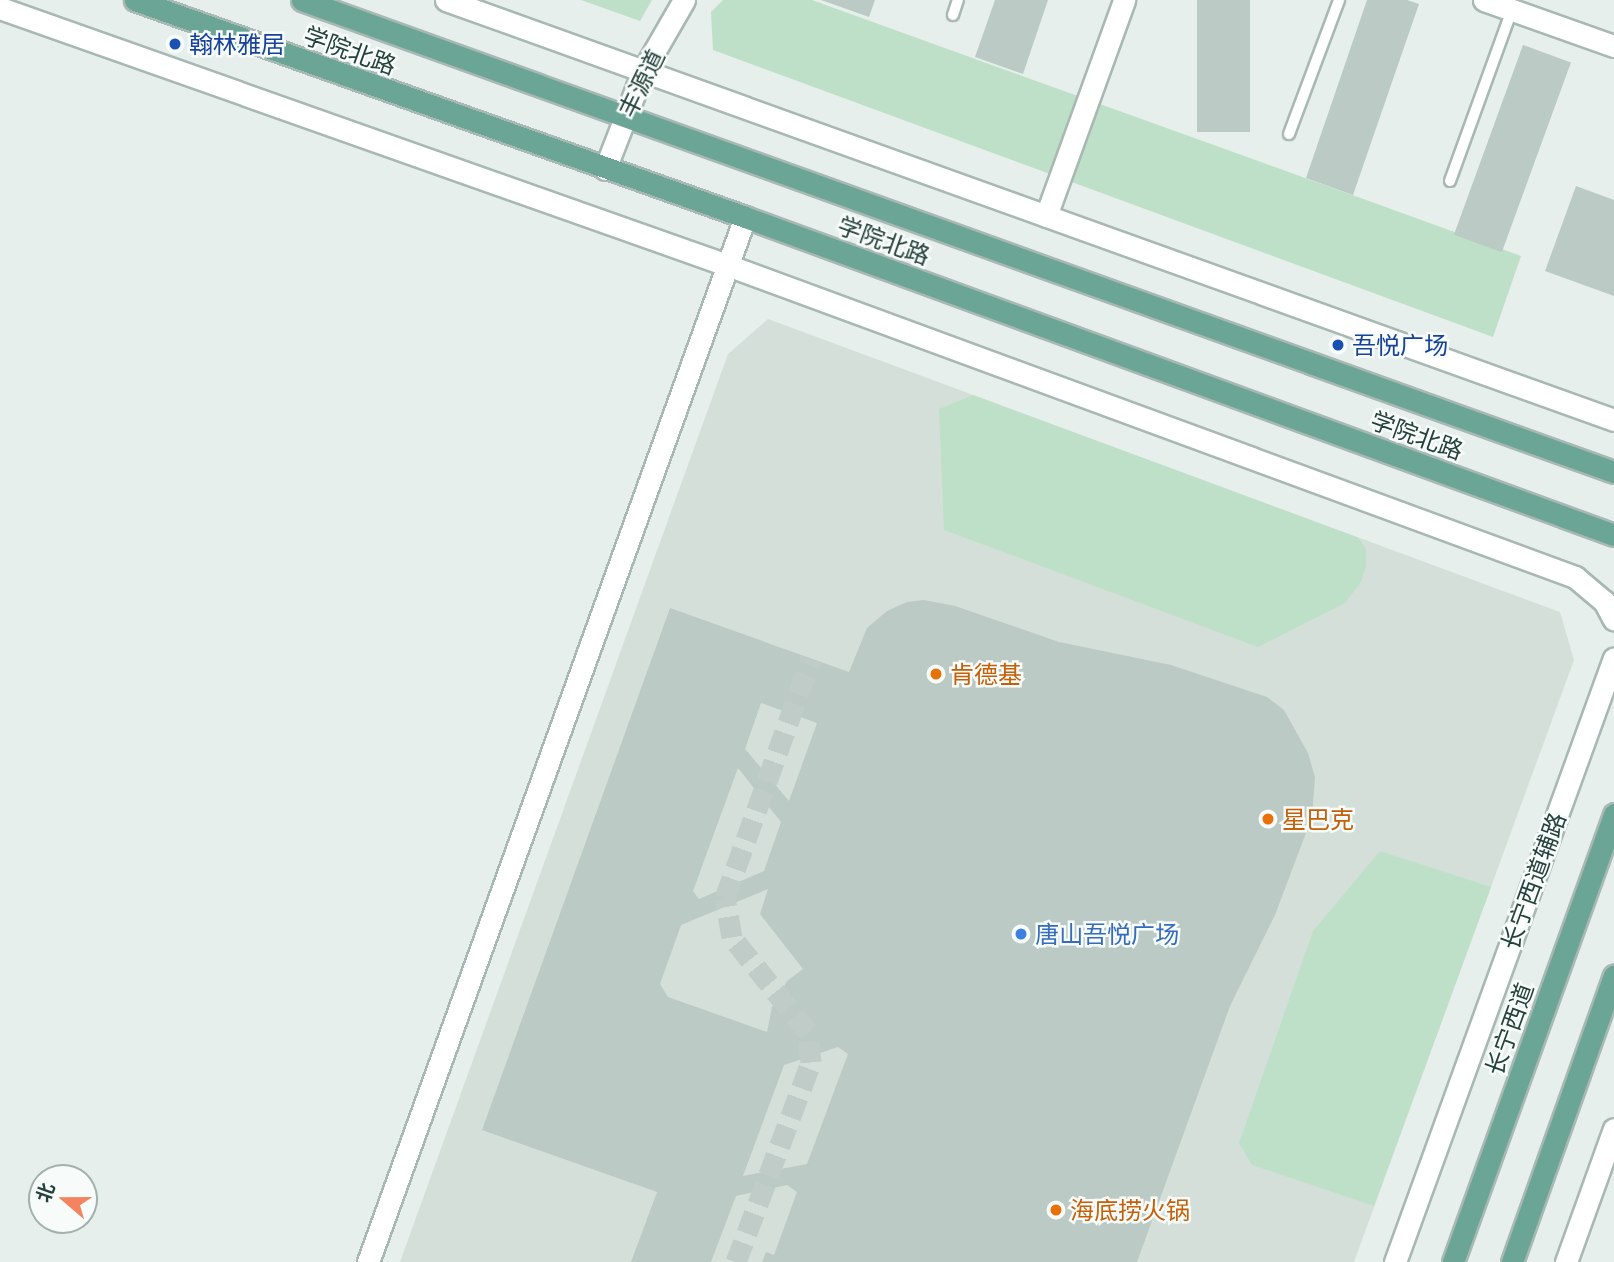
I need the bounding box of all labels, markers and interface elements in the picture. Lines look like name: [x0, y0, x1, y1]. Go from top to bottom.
street label: 学院北路: [300, 20, 400, 80]
place label: 翰林雅居: [189, 30, 285, 58]
marker: 翰林雅居: [167, 36, 183, 52]
street label: 丰源道: [612, 44, 670, 122]
street label: 学院北路: [834, 210, 934, 270]
place label: 吾悦广场: [1352, 331, 1448, 359]
marker: 吾悦广场: [1330, 337, 1346, 353]
street label: 学院北路: [1367, 405, 1467, 465]
place label: 肯德基: [950, 660, 1022, 688]
marker: 肯德基: [928, 666, 944, 682]
place label: 星巴克: [1282, 805, 1354, 833]
street label: 长宁西道辅路: [1495, 808, 1571, 954]
marker: 星巴克: [1260, 811, 1276, 827]
place label: 唐山吾悦广场: [1035, 920, 1179, 948]
marker: 唐山吾悦广场: [1013, 926, 1029, 942]
street label: 长宁西道: [1479, 979, 1539, 1079]
north arrow: [28, 1164, 98, 1234]
text: 北: [30, 1179, 61, 1206]
place label: 海底捞火锅: [1070, 1196, 1190, 1224]
marker: 海底捞火锅: [1048, 1202, 1064, 1218]

